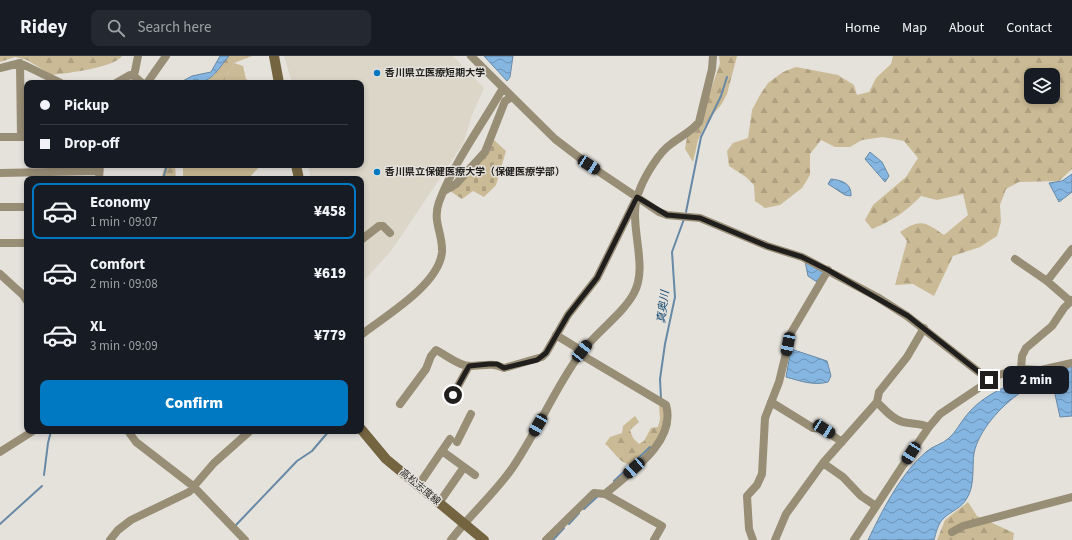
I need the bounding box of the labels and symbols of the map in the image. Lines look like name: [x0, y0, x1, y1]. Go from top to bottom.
place label: 香川県立医療短期大学: [384, 66, 485, 80]
marker: 香川県立医療短期大学: [372, 68, 382, 78]
car: [576, 153, 602, 177]
place label: 香川県立保健医療大学（保健医療学部）: [384, 165, 565, 179]
marker: 香川県立保健医療大学（保健医療学部）: [372, 167, 382, 177]
water label: 真奥川: [654, 289, 673, 324]
car: [780, 331, 796, 357]
car: [570, 338, 594, 364]
callout: 2 min: [1003, 366, 1069, 394]
route end: [980, 371, 998, 389]
route start: [444, 386, 462, 404]
car: [527, 412, 549, 438]
car: [811, 417, 837, 441]
car: [899, 440, 923, 466]
car: [621, 456, 647, 480]
street label: 高松志度線: [396, 466, 444, 508]

